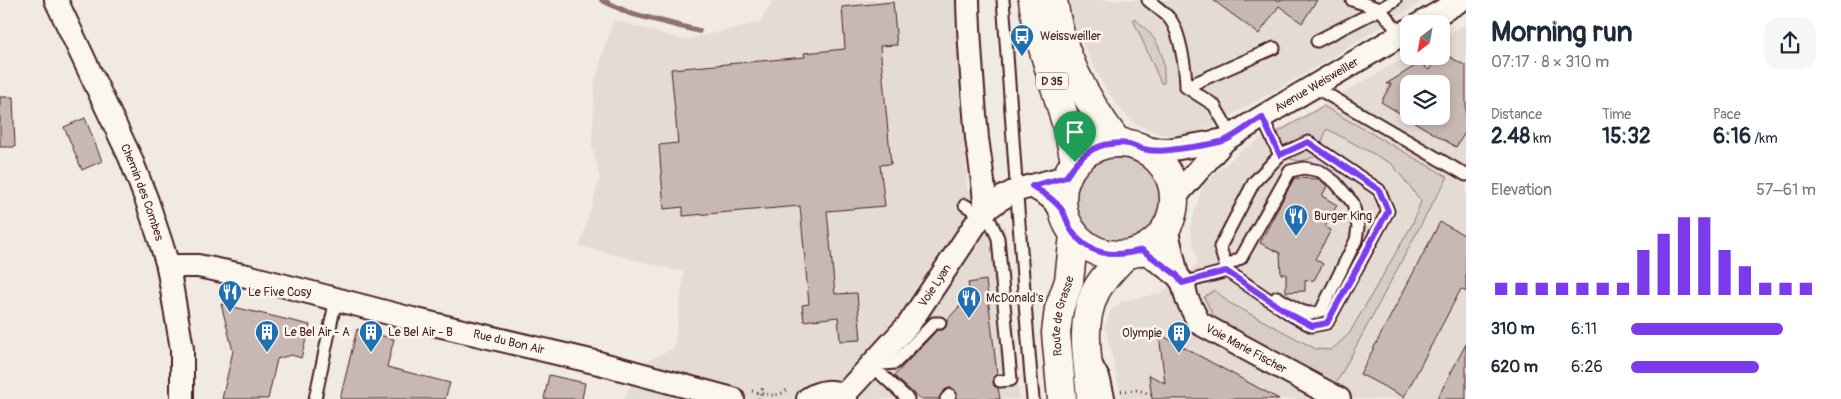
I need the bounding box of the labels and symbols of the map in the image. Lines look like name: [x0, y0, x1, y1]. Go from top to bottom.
north arrow: [1400, 15, 1450, 65]
bus stop icon: Weissweiller: [1009, 23, 1035, 57]
place label: Weissweiller: [1040, 29, 1102, 44]
street label: Avenue Weisweiller: [1272, 54, 1362, 116]
road number: D 35: [1036, 72, 1068, 90]
pin: [1054, 111, 1096, 162]
street label: Chemin des Combes: [117, 142, 167, 243]
restaurant icon: Burger King: [1283, 203, 1309, 237]
place label: Burger King: [1314, 209, 1372, 224]
street label: Voie Lyan: [915, 261, 955, 310]
street label: Route de Grasse: [1049, 275, 1077, 357]
restaurant icon: Le Five Cosy: [217, 279, 243, 313]
place label: Le Five Cosy: [248, 285, 311, 300]
restaurant icon: McDonald's: [956, 285, 982, 319]
place label: McDonald's: [986, 291, 1044, 306]
building icon: Le Bel Air - A: [254, 319, 280, 353]
building icon: Le Bel Air - B: [358, 319, 384, 353]
building icon: Olympie: [1166, 320, 1192, 354]
street label: Voie Marie Fischer: [1203, 321, 1290, 377]
place label: Le Bel Air - A: [284, 325, 350, 340]
place label: Le Bel Air - B: [388, 325, 453, 340]
place label: Olympie: [1122, 326, 1162, 341]
street label: Rue du Bon Air: [472, 327, 547, 358]

